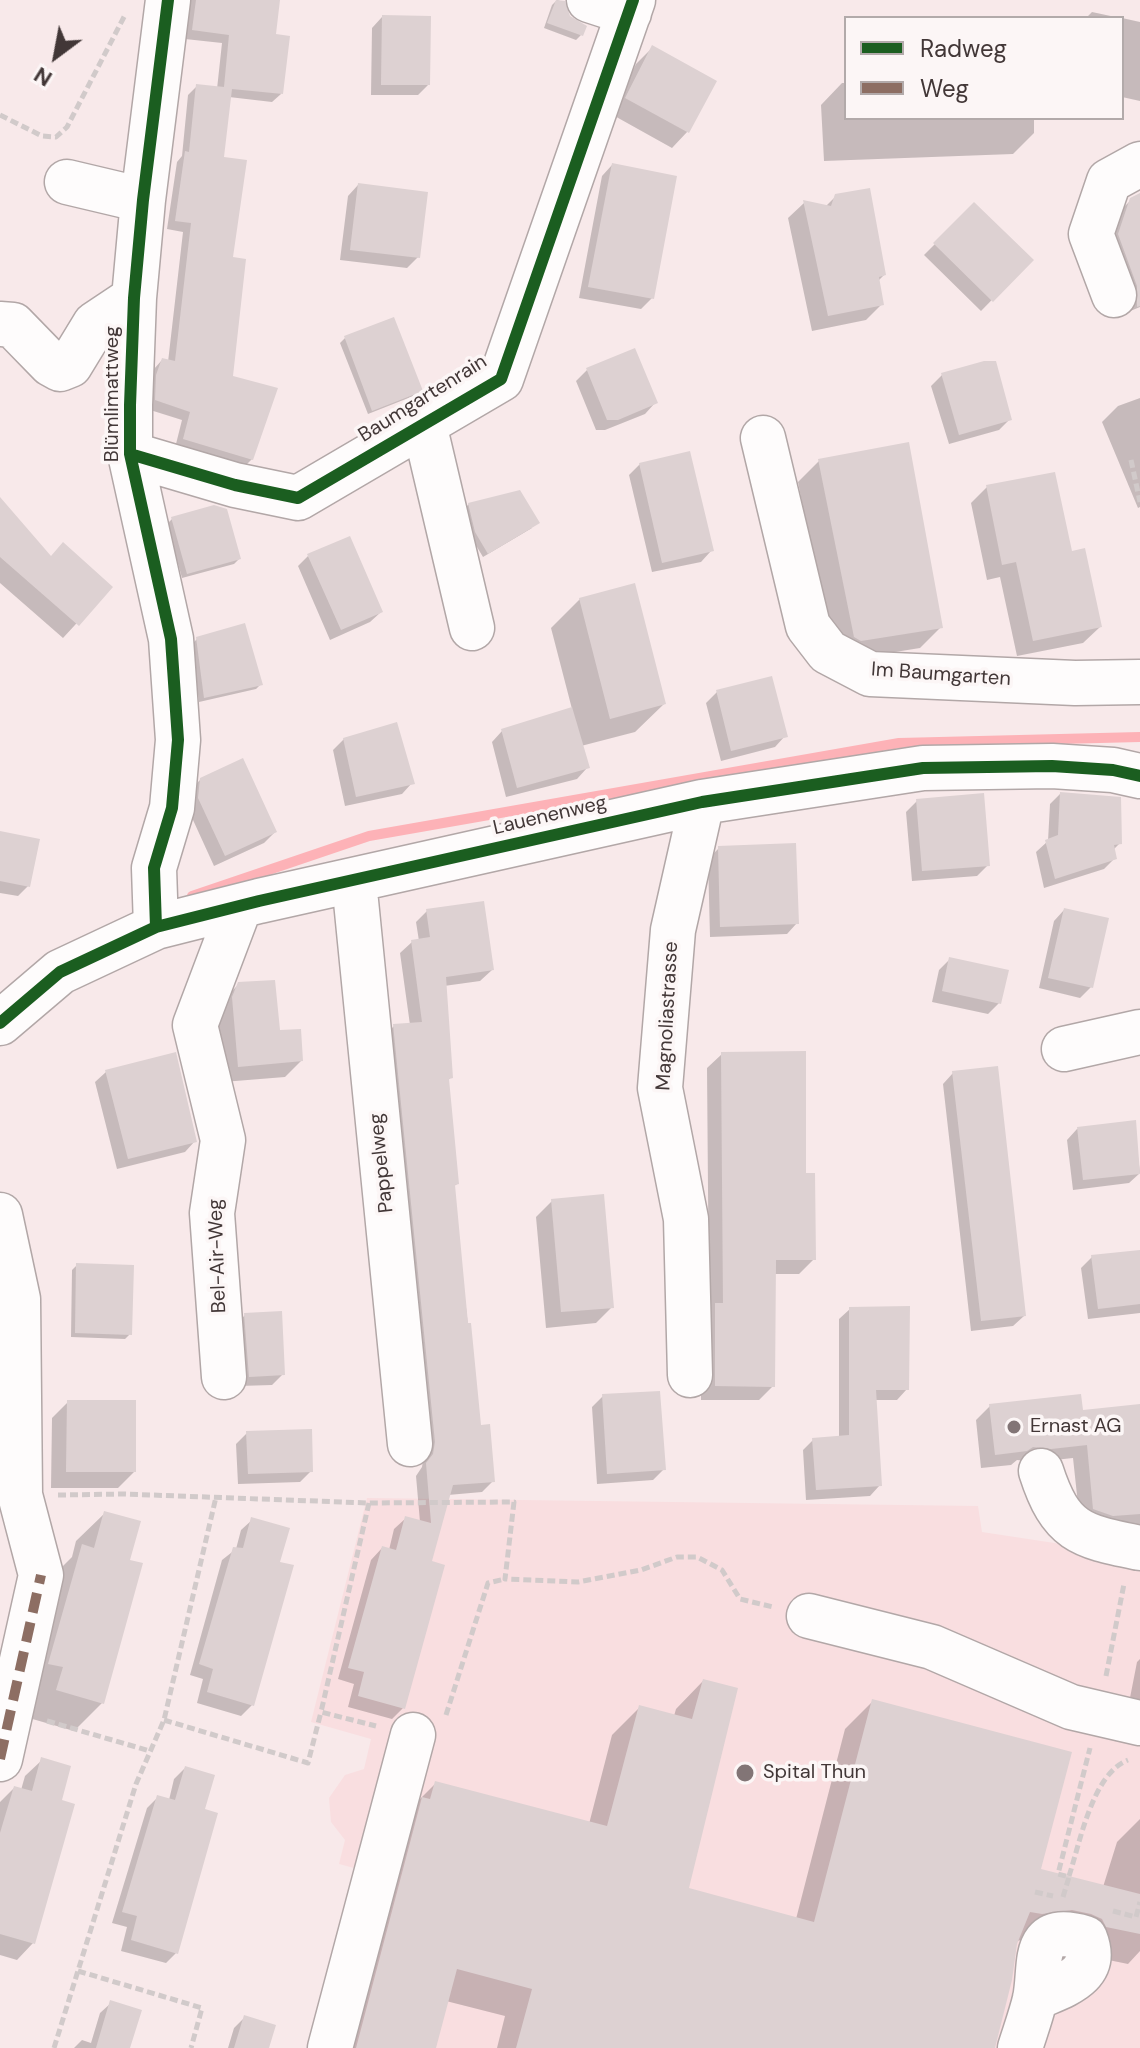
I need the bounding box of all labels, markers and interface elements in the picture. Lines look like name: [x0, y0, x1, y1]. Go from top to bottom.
north arrow: [16, 16, 96, 96]
legend: [844, 16, 1124, 120]
text: Radweg: [920, 33, 1007, 64]
text: N: [29, 60, 58, 93]
text: Weg: [920, 73, 969, 104]
street label: Blümlimattweg: [101, 326, 125, 462]
street label: Baumgartenrain: [354, 350, 492, 448]
street label: Im Baumgarten: [870, 658, 1012, 692]
street label: Lauenenweg: [491, 791, 609, 841]
street label: Magnoliastrasse: [652, 941, 684, 1091]
street label: Pappelweg: [365, 1112, 399, 1214]
street label: Bel-Air-Weg: [204, 1198, 232, 1314]
place label: Ernast AG: [1030, 1415, 1121, 1439]
marker: Ernast AG: [1005, 1418, 1023, 1436]
place label: Spital Thun: [763, 1761, 866, 1785]
marker: Spital Thun: [734, 1762, 756, 1784]

